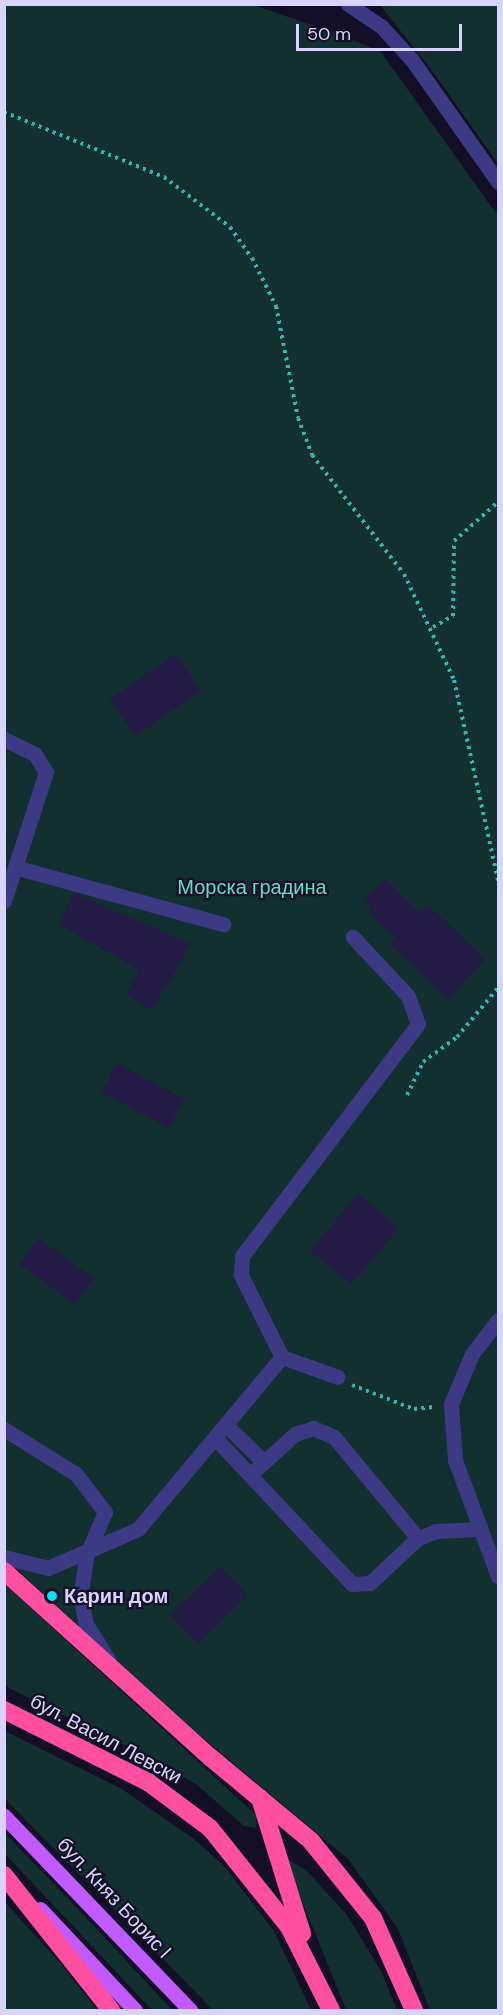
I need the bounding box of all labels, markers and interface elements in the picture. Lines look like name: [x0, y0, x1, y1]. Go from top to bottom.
scale bar: [299, 12, 466, 50]
text: 50 m: [307, 22, 351, 46]
park label: Морска градина: [177, 875, 327, 899]
place label: Карин дом: [64, 1584, 168, 1608]
marker: Карин дом: [45, 1589, 59, 1603]
street label: бул. Васил Левски: [26, 1689, 186, 1789]
street label: бул. Княз Борис I: [52, 1833, 176, 1963]

